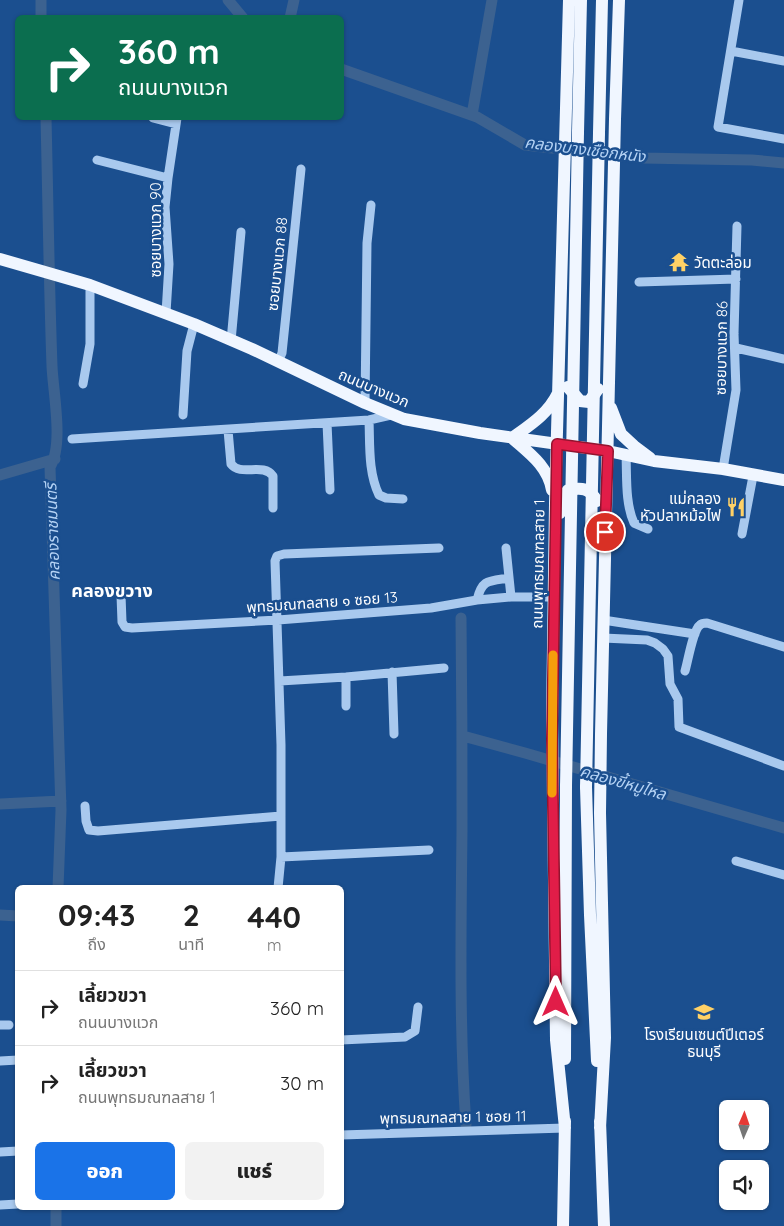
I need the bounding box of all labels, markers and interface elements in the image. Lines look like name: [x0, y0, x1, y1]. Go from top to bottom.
text: 360 m: [118, 29, 220, 73]
icon: right: [35, 35, 100, 100]
text: ถนนบางแวก: [118, 73, 229, 101]
water label: คลองบางเชือกหนัง: [524, 132, 648, 166]
street label: ซอยบางแวก 90: [146, 182, 165, 278]
street label: ซอยบางแวก 88: [263, 216, 291, 312]
temple icon: วัดตะล่อม: [668, 251, 690, 273]
place label: วัดตะล่อม: [694, 253, 752, 272]
street label: ซอยบางแวก 86: [711, 301, 731, 395]
street label: ถนนบางแวก: [336, 365, 412, 411]
water label: คลองราชมนตรี: [40, 480, 64, 581]
place label: แม่กลอง หัวปลาหม้อไฟ: [640, 489, 721, 525]
restaurant icon: แม่กลอง หัวปลาหม้อไฟ: [725, 496, 747, 518]
street label: ถนนพุทธมณฑลสาย 1: [527, 499, 549, 629]
pin: [584, 511, 626, 553]
icon: arrive: [591, 518, 619, 546]
district label: คลองขวาง: [71, 579, 153, 602]
street label: พุทธมณฑลสาย ๑ ซอย 13: [246, 587, 399, 617]
water label: คลองขี้หมูไหล: [578, 759, 669, 805]
text: 09:43: [58, 896, 135, 934]
text: 2: [183, 896, 200, 934]
text: 440: [247, 898, 301, 936]
text: ถึง: [88, 934, 106, 954]
text: นาที: [178, 934, 204, 954]
text: m: [267, 935, 281, 955]
position arrow: [529, 975, 581, 1027]
text: เลี้ยวขวา: [78, 983, 147, 1007]
icon: right: [35, 994, 63, 1022]
text: 360 m: [270, 996, 324, 1020]
school or university icon: โรงเรียนเซนต์ปีเตอร์ ธนบุรี: [693, 1001, 715, 1023]
text: ถนนบางแวก: [78, 1012, 158, 1032]
place label: โรงเรียนเซนต์ปีเตอร์ ธนบุรี: [644, 1025, 765, 1061]
text: เลี้ยวขวา: [78, 1058, 147, 1082]
icon: right: [35, 1069, 63, 1097]
text: 30 m: [280, 1071, 324, 1095]
text: ถนนพุทธมณฑลสาย 1: [78, 1087, 216, 1107]
north arrow: [719, 1100, 769, 1150]
map controls: [719, 1100, 769, 1210]
street label: พุทธมณฑลสาย 1 ซอย 11: [379, 1106, 527, 1128]
button: ออก: [35, 1142, 175, 1200]
button: แชร์: [185, 1142, 324, 1200]
button: sound: [719, 1160, 769, 1210]

